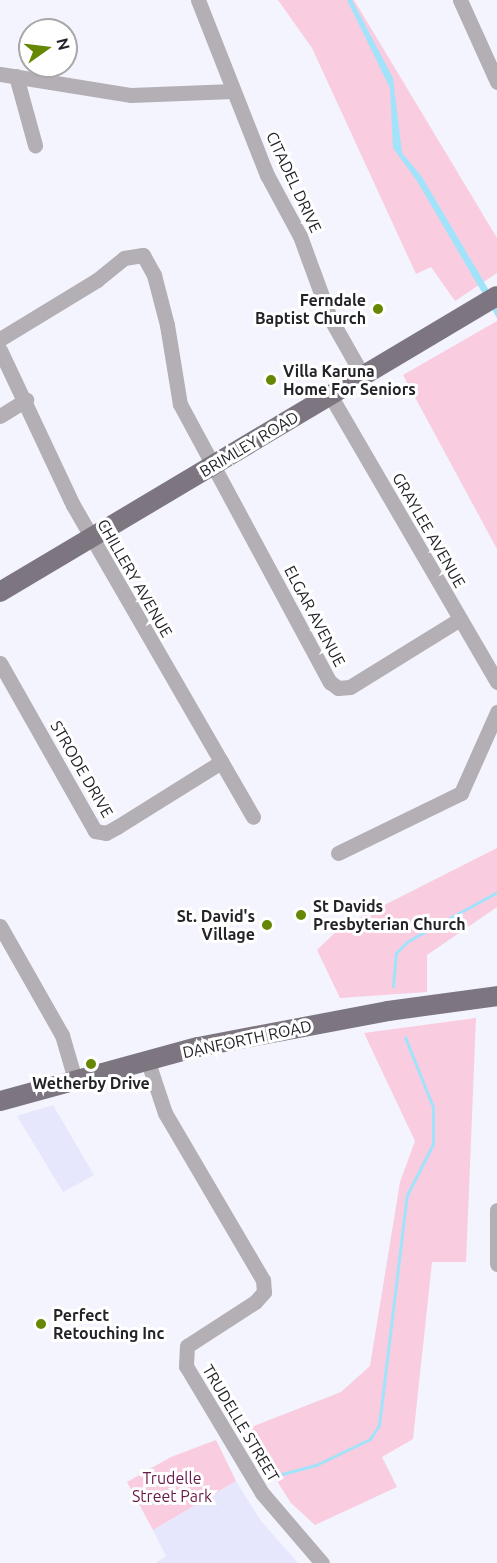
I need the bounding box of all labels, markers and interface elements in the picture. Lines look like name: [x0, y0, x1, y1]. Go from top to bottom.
north arrow: [18, 18, 78, 78]
text: N: [53, 36, 74, 52]
street label: CITADEL DRIVE: [262, 129, 326, 235]
place label: Ferndale Baptist Church: [255, 290, 366, 328]
marker: Ferndale Baptist Church: [371, 302, 385, 316]
place label: Villa Karuna Home For Seniors: [283, 361, 416, 399]
marker: Villa Karuna Home For Seniors: [264, 373, 278, 387]
street label: BRIMLEY ROAD: [196, 407, 302, 481]
street label: GRAYLEE AVENUE: [388, 469, 470, 591]
street label: CHILLERY AVENUE: [93, 516, 177, 640]
street label: ELGAR AVENUE: [280, 562, 350, 670]
street label: STRODE DRIVE: [47, 717, 117, 821]
place label: St Davids Presbyterian Church: [313, 896, 466, 934]
place label: St. David's Village: [177, 906, 255, 944]
marker: St Davids Presbyterian Church: [294, 908, 308, 922]
marker: St. David's Village: [260, 918, 274, 932]
street label: DANFORTH ROAD: [181, 1016, 313, 1062]
marker: Wetherby Drive: [84, 1057, 98, 1071]
place label: Wetherby Drive: [32, 1073, 150, 1093]
place label: Perfect Retouching Inc: [53, 1305, 164, 1343]
marker: Perfect Retouching Inc: [34, 1317, 48, 1331]
street label: TRUDELLE STREET: [199, 1361, 283, 1485]
park label: Trudelle Street Park: [132, 1468, 212, 1506]

